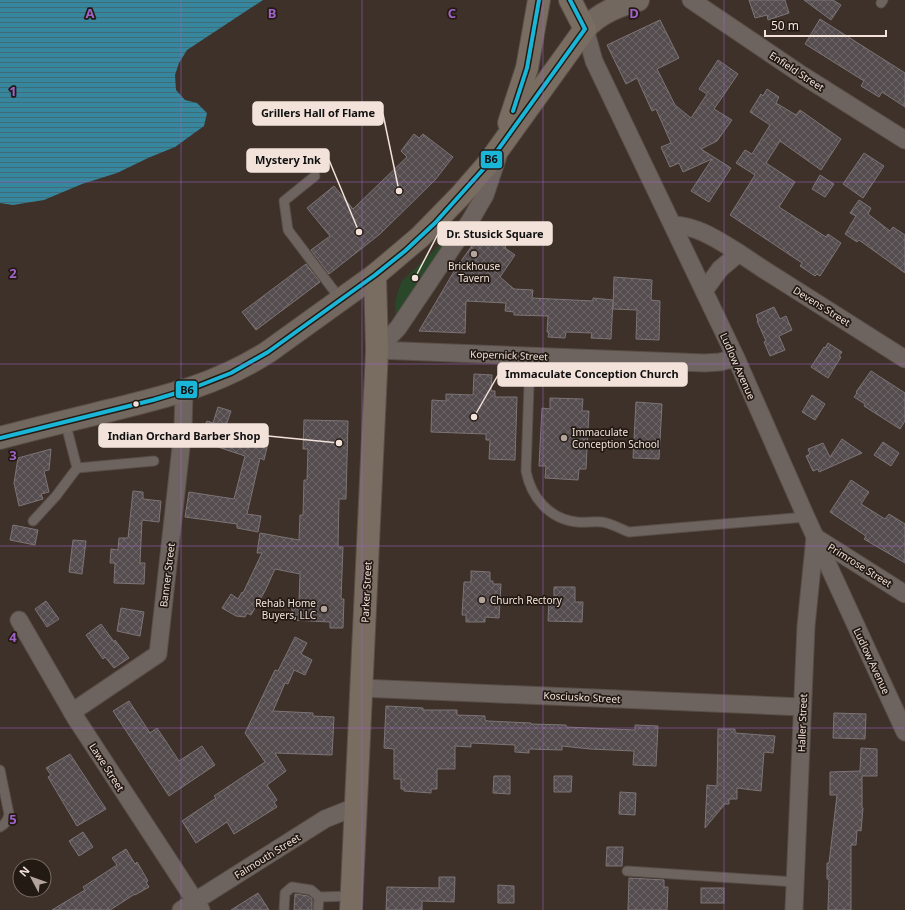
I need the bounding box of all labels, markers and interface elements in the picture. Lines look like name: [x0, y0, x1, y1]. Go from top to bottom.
text: A: [86, 4, 95, 22]
text: B: [268, 4, 276, 22]
text: C: [448, 4, 456, 22]
text: D: [629, 4, 639, 22]
scale bar: [765, 12, 886, 38]
text: 50 m: [771, 17, 799, 34]
street label: Enfield Street: [767, 48, 827, 94]
text: 1: [9, 82, 17, 100]
callout: Grillers Hall of Flame: [253, 102, 383, 125]
text: Grillers Hall of Flame: [261, 105, 376, 120]
callout: Mystery Ink: [247, 149, 329, 172]
line badge: B6: [480, 150, 503, 169]
text: B6: [484, 151, 498, 166]
text: Mystery Ink: [255, 152, 321, 167]
callout: Dr. Stusick Square: [438, 222, 552, 245]
text: Dr. Stusick Square: [446, 226, 544, 241]
marker: Brickhouse Tavern: [469, 249, 479, 259]
place label: Brickhouse Tavern: [448, 259, 500, 285]
text: 2: [9, 264, 17, 282]
street label: Devens Street: [791, 283, 854, 329]
street label: Ludlow Avenue: [717, 330, 759, 402]
street label: Kopernick Street: [470, 347, 548, 363]
callout: Immaculate Conception Church: [498, 363, 687, 386]
text: Immaculate Conception Church: [505, 366, 679, 381]
line badge: B6: [175, 380, 198, 399]
text: B6: [180, 382, 194, 397]
unlabelled marker: [131, 399, 141, 409]
callout: Indian Orchard Barber Shop: [99, 424, 268, 447]
place label: Immaculate Conception School: [572, 425, 659, 451]
text: Indian Orchard Barber Shop: [108, 428, 260, 443]
marker: Immaculate Conception School: [559, 433, 569, 443]
text: 3: [9, 446, 17, 464]
street label: Primrose Street: [825, 540, 895, 590]
street label: Banner Street: [156, 542, 178, 608]
street label: Parker Street: [357, 561, 375, 623]
place label: Church Rectory: [490, 593, 563, 607]
marker: Church Rectory: [477, 595, 487, 605]
place label: Rehab Home Buyers, LLC: [255, 596, 317, 622]
marker: Rehab Home Buyers, LLC: [319, 604, 329, 614]
street label: Ludlow Avenue: [851, 626, 894, 697]
text: 4: [9, 628, 17, 646]
street label: Kosciusko Street: [543, 688, 621, 706]
street label: Haller Street: [794, 693, 810, 752]
street label: Lawe Street: [86, 740, 128, 794]
text: 5: [9, 810, 17, 828]
street label: Falmouth Street: [231, 830, 303, 882]
north arrow: [12, 858, 52, 898]
text: N: [15, 863, 33, 879]

